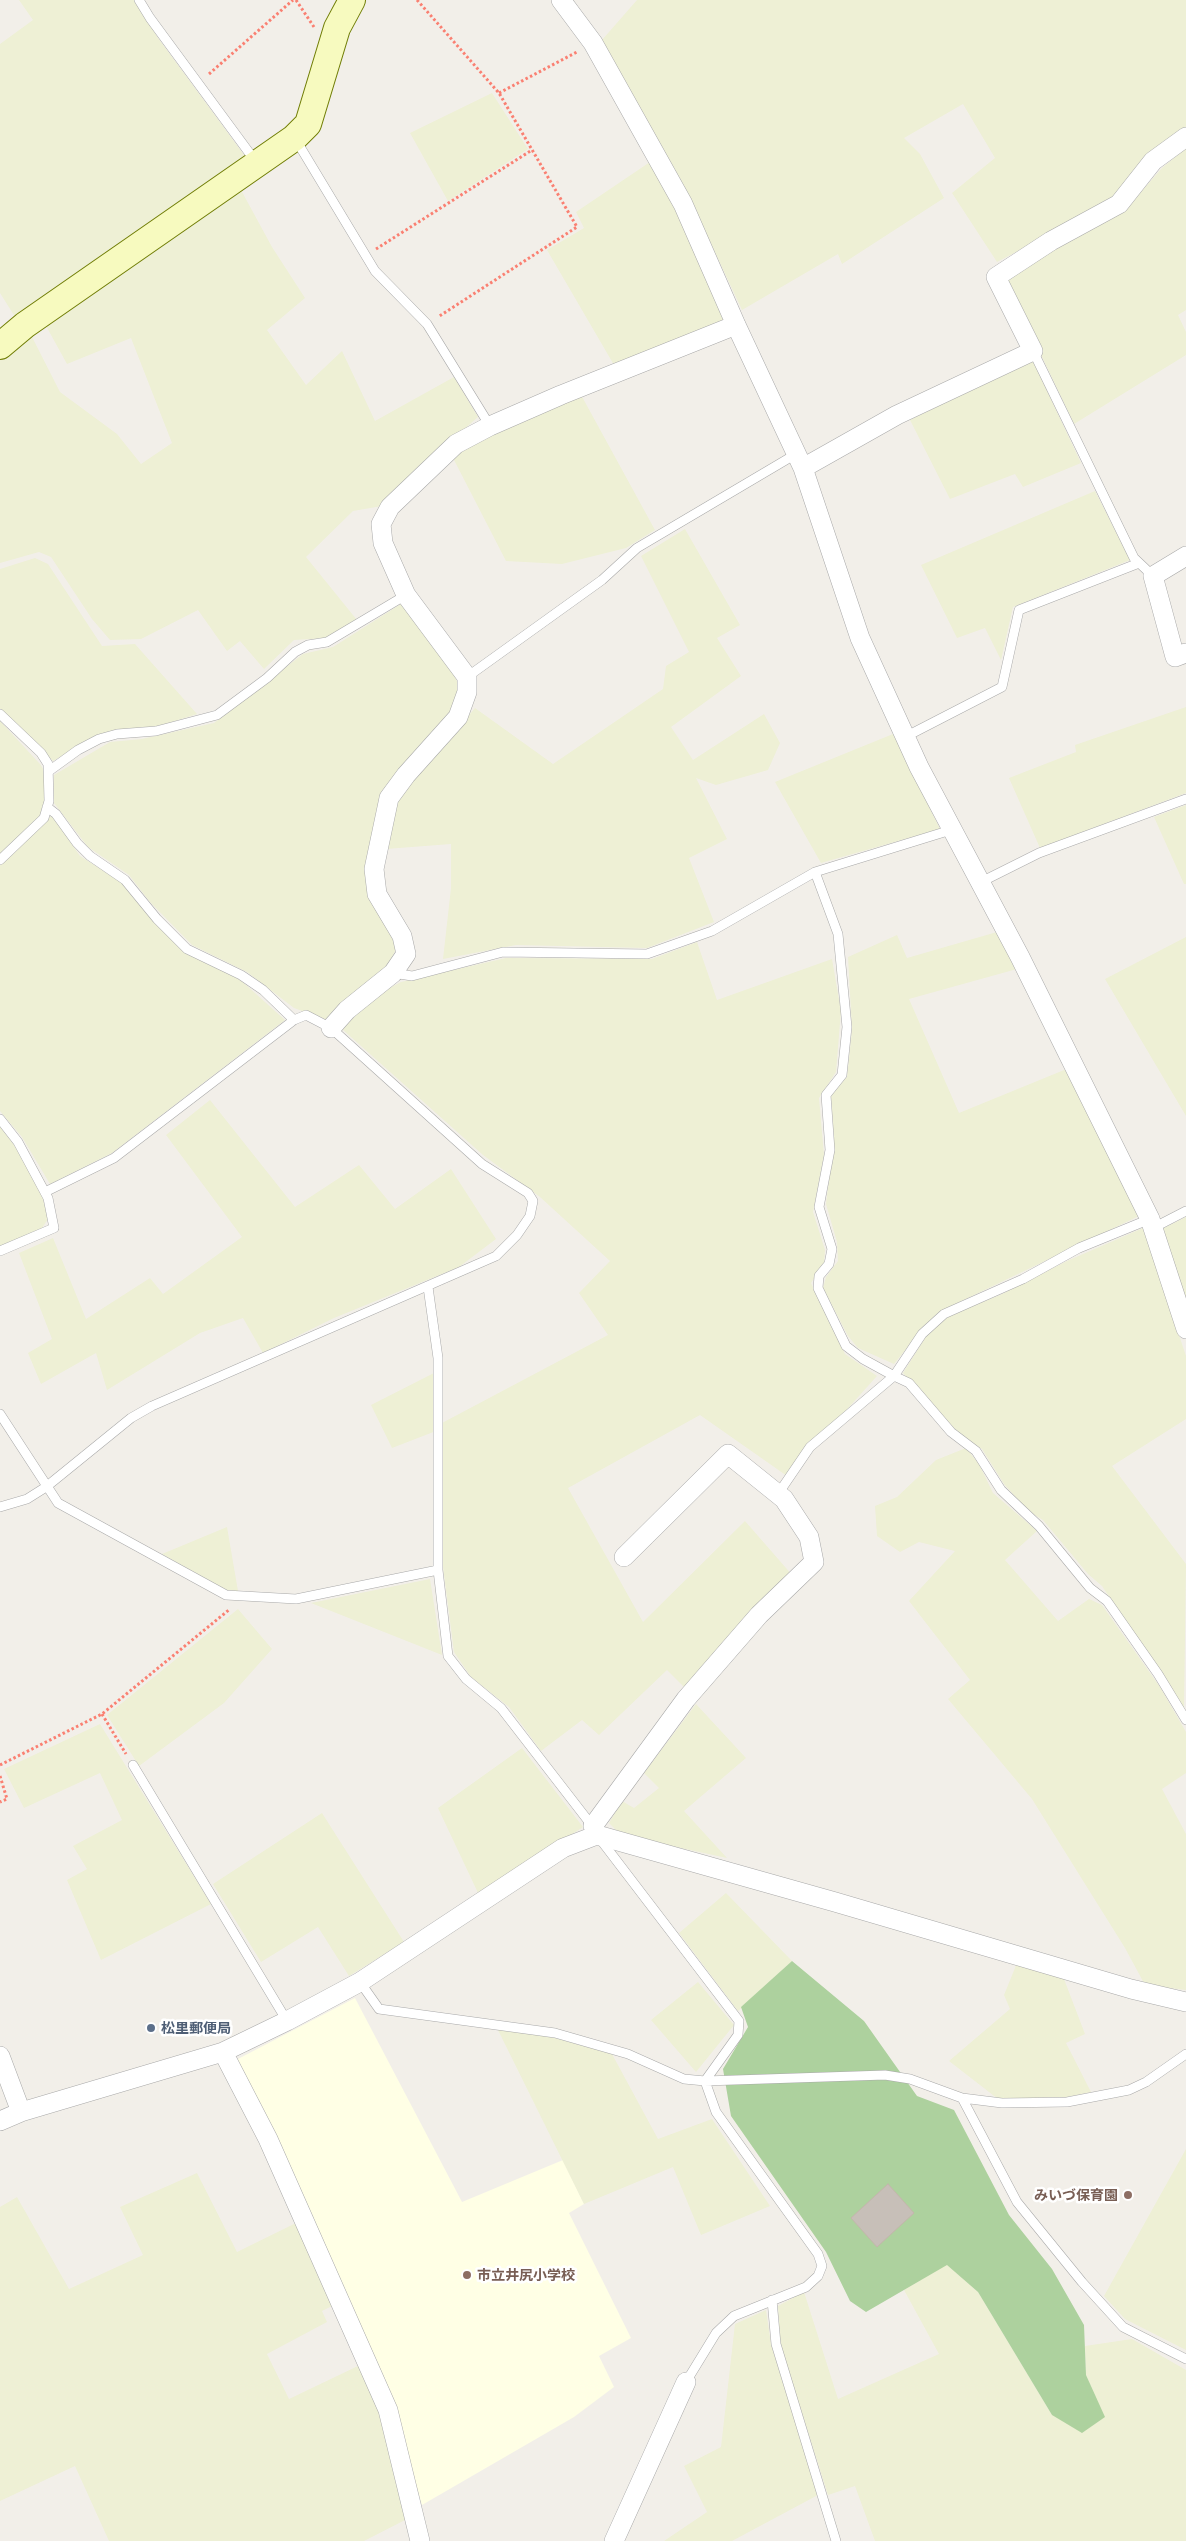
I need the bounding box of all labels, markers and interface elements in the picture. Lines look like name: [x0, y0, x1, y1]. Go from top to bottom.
place label: 松里郵便局: [161, 2020, 231, 2036]
marker: 松里郵便局: [145, 2022, 157, 2034]
place label: みいづ保育園: [1034, 2187, 1118, 2203]
marker: みいづ保育園: [1122, 2189, 1134, 2201]
place label: 市立井尻小学校: [477, 2267, 575, 2283]
marker: 市立井尻小学校: [461, 2269, 473, 2281]

